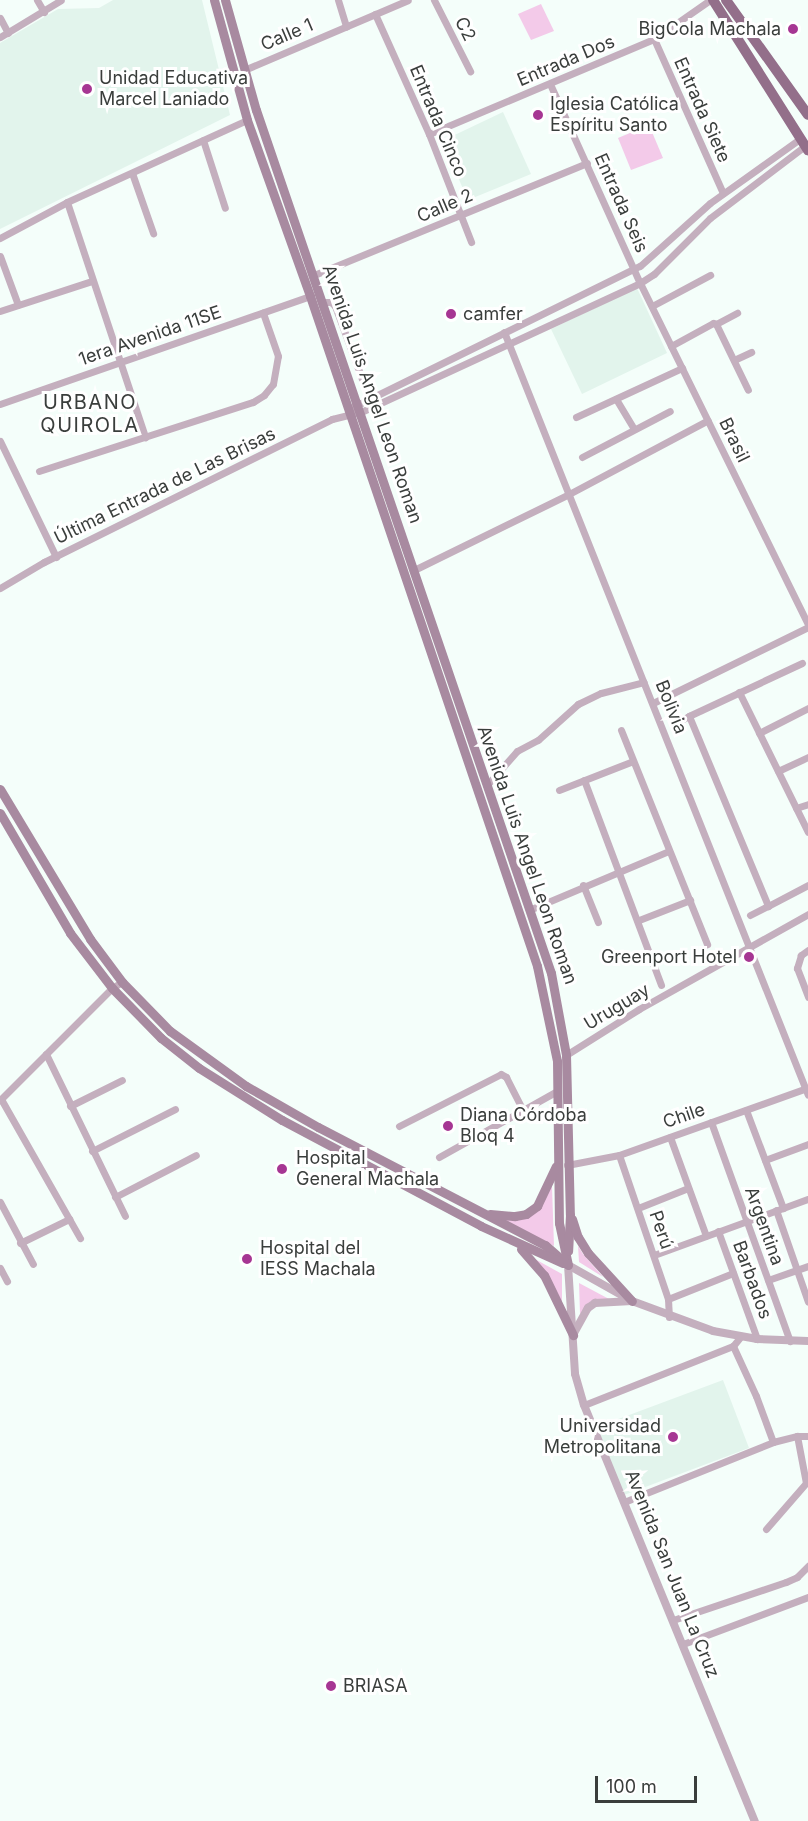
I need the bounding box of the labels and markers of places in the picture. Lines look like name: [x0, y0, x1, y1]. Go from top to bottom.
place label: BigCola Machala: [638, 18, 781, 40]
marker: BigCola Machala: [786, 22, 800, 36]
place label: Unidad Educativa Marcel Laniado: [99, 68, 248, 110]
marker: Unidad Educativa Marcel Laniado: [80, 82, 94, 96]
place label: Iglesia Católica Espíritu Santo: [550, 94, 679, 136]
marker: Iglesia Católica Espíritu Santo: [531, 108, 545, 122]
place label: camfer: [463, 303, 523, 325]
marker: camfer: [444, 307, 458, 321]
place label: Greenport Hotel: [601, 946, 737, 968]
marker: Greenport Hotel: [742, 950, 756, 964]
place label: Diana Córdoba Bloq 4: [460, 1105, 587, 1148]
marker: Diana Córdoba Bloq 4: [441, 1119, 455, 1133]
place label: Hospital General Machala: [296, 1148, 439, 1190]
marker: Hospital General Machala: [273, 1160, 291, 1178]
place label: Hospital del IESS Machala: [260, 1238, 376, 1280]
marker: Hospital del IESS Machala: [238, 1250, 256, 1268]
place label: Universidad Metropolitana: [544, 1416, 661, 1458]
marker: Universidad Metropolitana: [666, 1430, 680, 1444]
place label: BRIASA: [343, 1675, 408, 1697]
marker: BRIASA: [324, 1679, 338, 1693]

